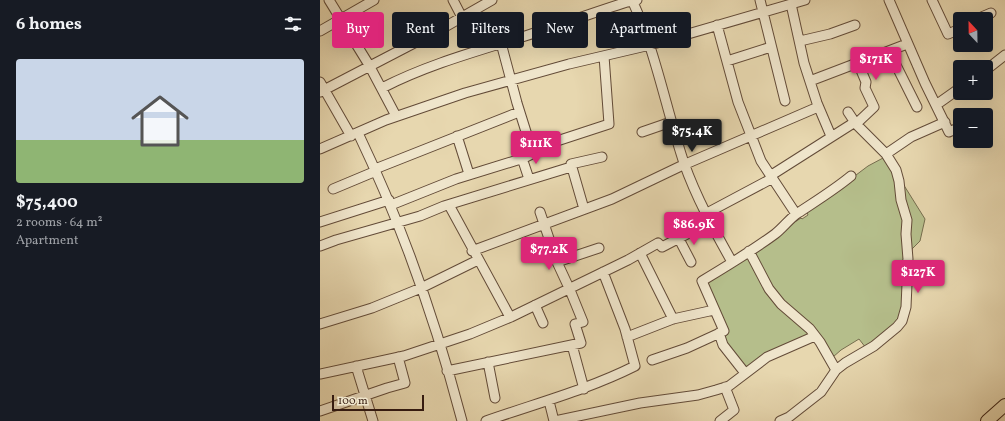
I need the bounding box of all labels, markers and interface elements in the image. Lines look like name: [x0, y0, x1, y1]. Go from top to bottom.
chip: Buy: [332, 12, 384, 48]
chip: Rent: [392, 12, 449, 48]
chip: Filters: [457, 12, 524, 48]
chip: New: [532, 12, 588, 48]
chip: Apartment: [596, 12, 691, 48]
north arrow: [953, 12, 993, 52]
map controls: [953, 12, 993, 148]
text: 6 homes: [16, 13, 82, 36]
icon: filters: [282, 13, 304, 35]
pin: $171K: [848, 47, 904, 81]
text: $171K: [859, 51, 893, 69]
button: +: [953, 60, 993, 100]
icon: home: [124, 85, 196, 157]
button: −: [953, 108, 993, 148]
pin: $75.4K: [659, 119, 725, 153]
text: $75.4K: [672, 123, 712, 141]
pin: $111K: [508, 131, 564, 165]
text: $111K: [520, 135, 552, 153]
text: $75,400: [16, 191, 78, 214]
pin: $86.9K: [661, 212, 727, 246]
text: 2 rooms · 64 m²: [16, 214, 103, 232]
text: $86.9K: [673, 216, 715, 234]
text: Apartment: [16, 232, 79, 250]
pin: $77.2K: [516, 237, 582, 271]
text: $77.2K: [530, 241, 568, 259]
pin: $127K: [890, 260, 946, 294]
text: $127K: [901, 264, 935, 282]
scale bar: [332, 393, 424, 412]
text: 100 m: [338, 394, 368, 409]

